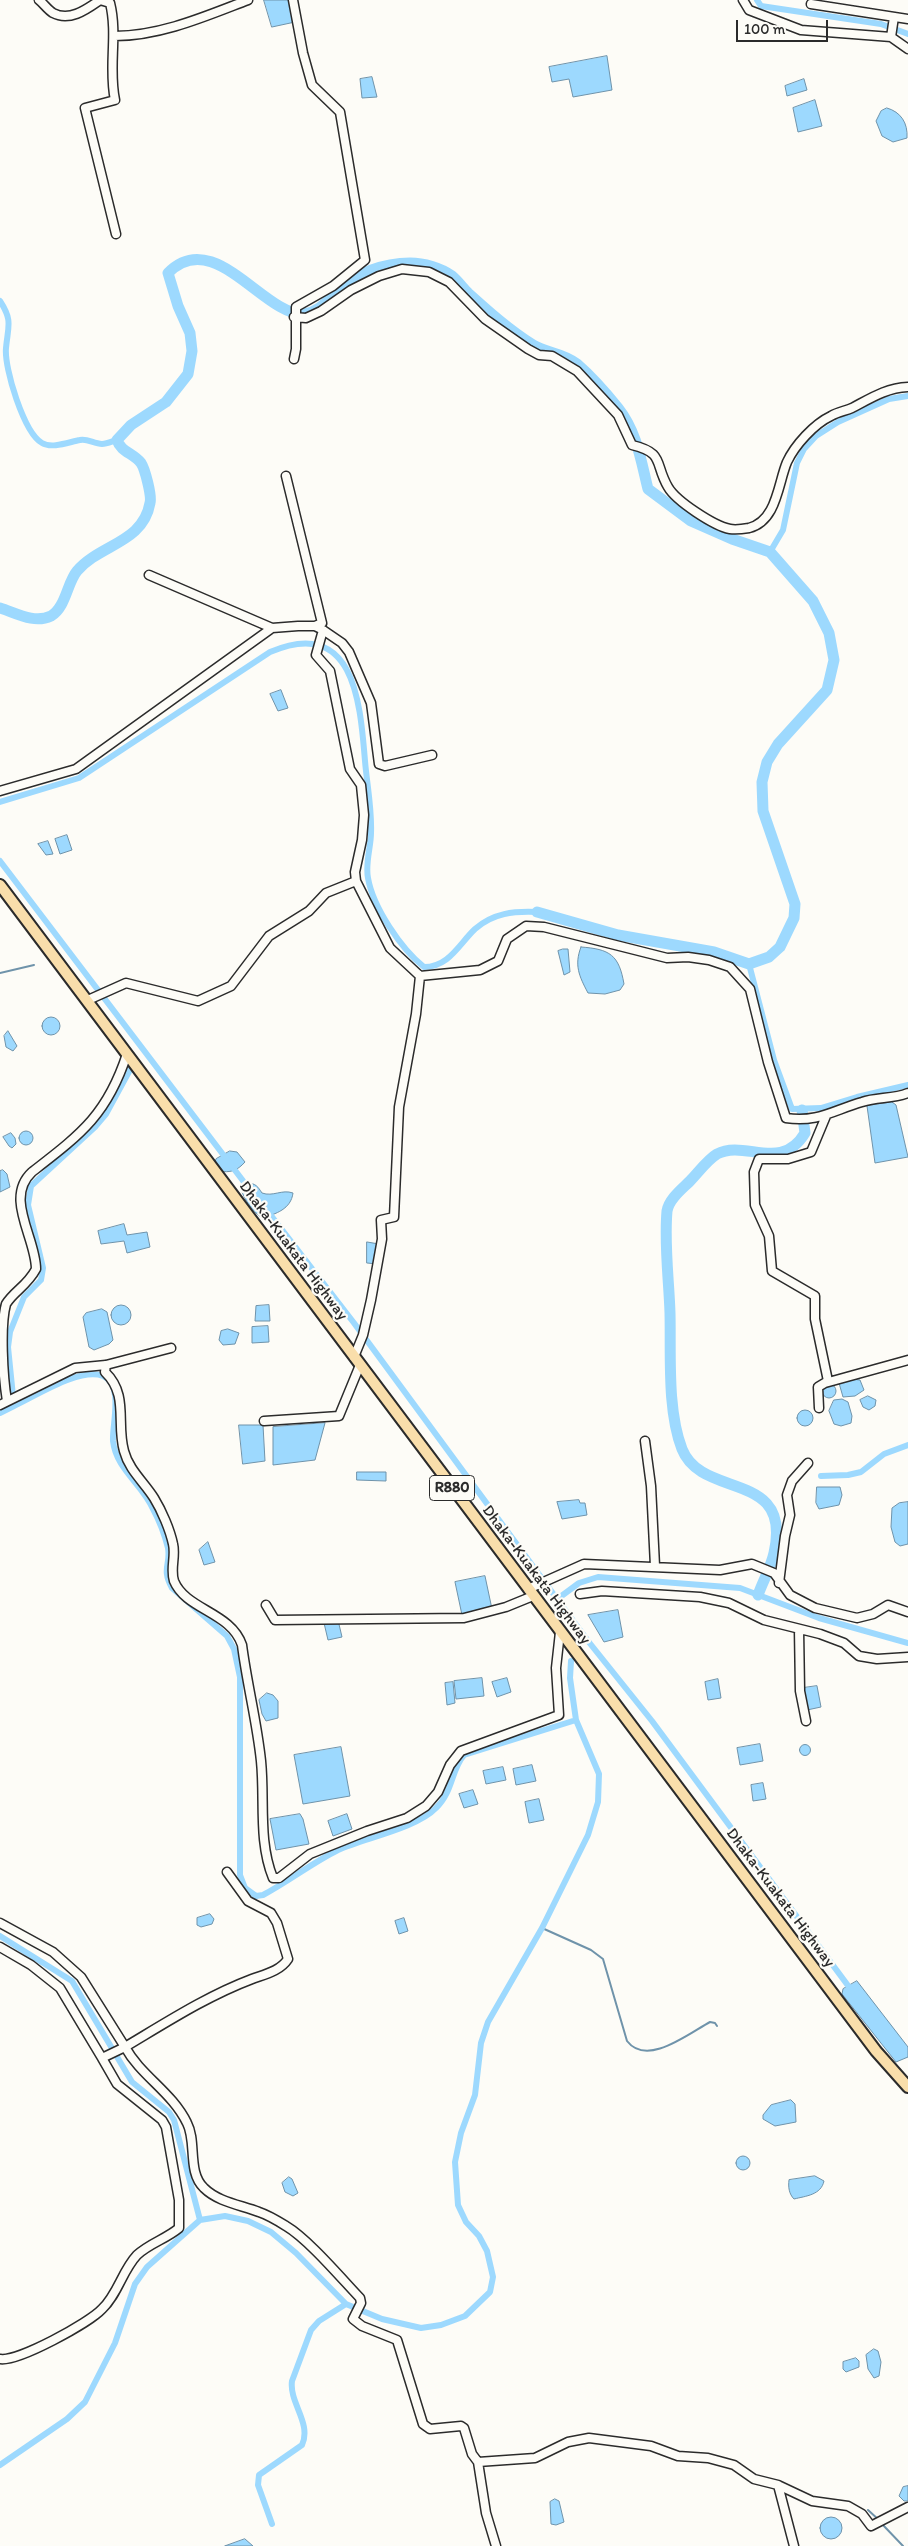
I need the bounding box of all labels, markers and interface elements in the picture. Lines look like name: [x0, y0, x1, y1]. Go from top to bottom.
scale bar: [738, 10, 830, 42]
text: 100 m: [744, 20, 785, 38]
street label: Dhaka-Kuakata Highway: [234, 1178, 352, 1324]
road number: R880: [430, 1476, 474, 1500]
street label: Dhaka-Kuakata Highway: [477, 1502, 595, 1648]
street label: Dhaka-Kuakata Highway: [721, 1825, 839, 1971]

